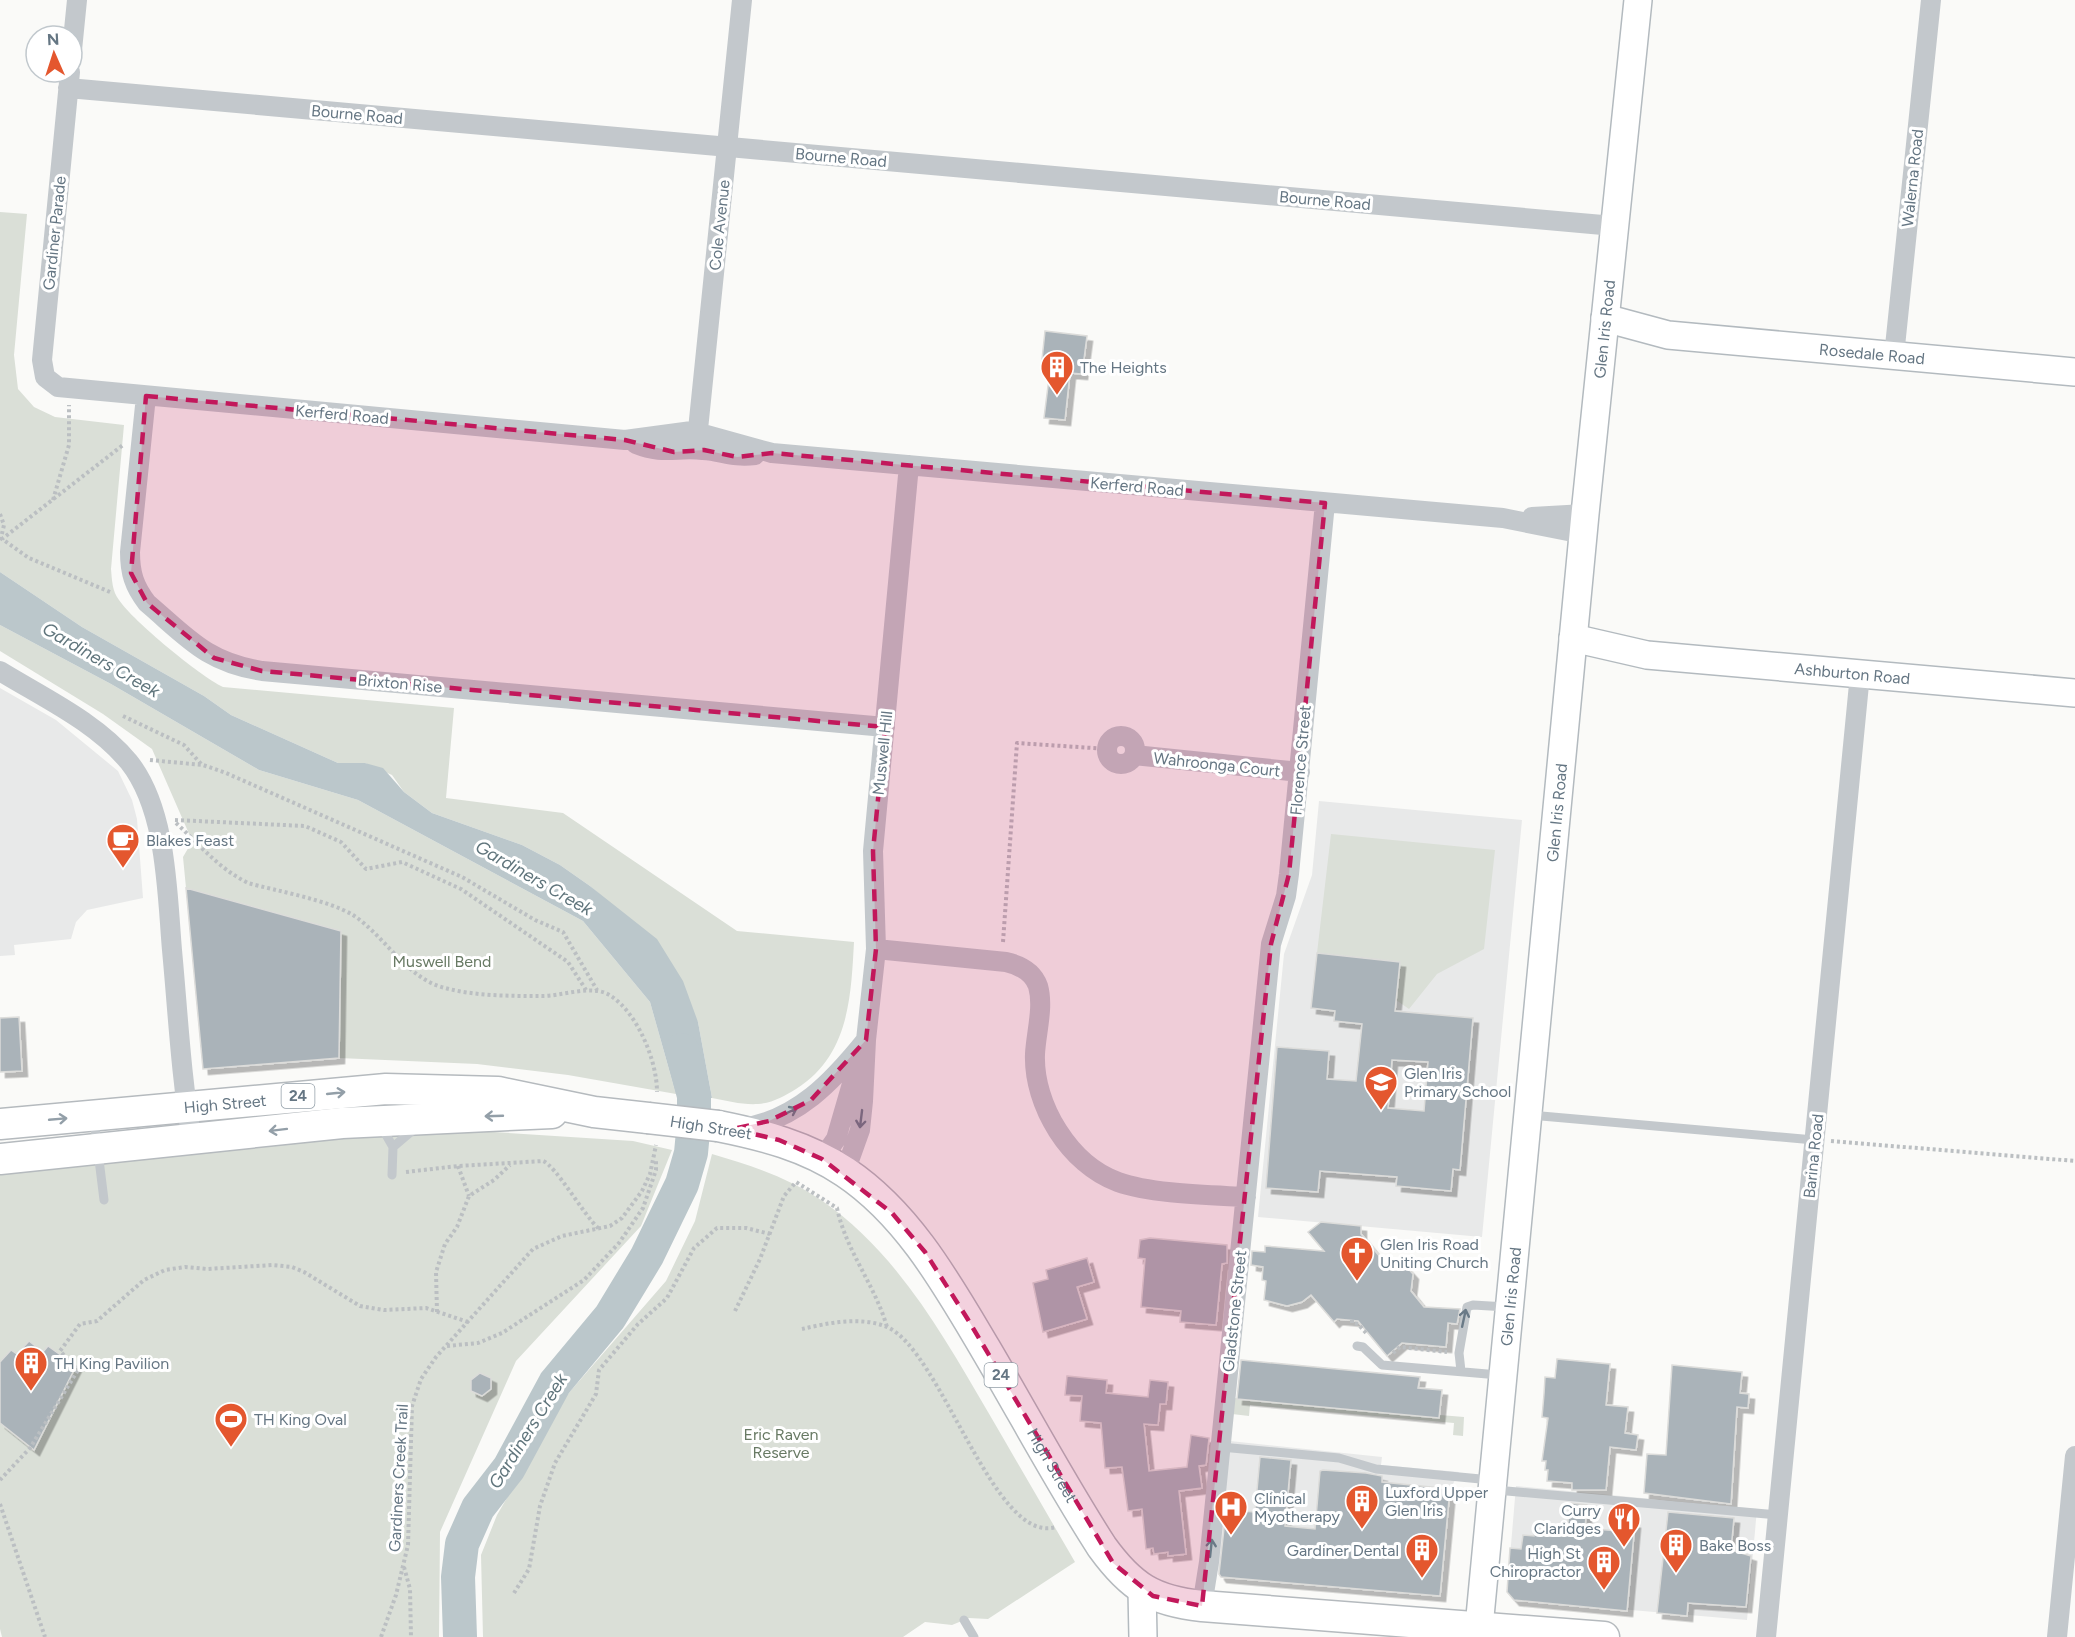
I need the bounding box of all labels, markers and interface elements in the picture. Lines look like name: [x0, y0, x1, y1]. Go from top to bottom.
north arrow: [24, 24, 84, 84]
text: N: [47, 30, 60, 49]
street label: Bourne Road: [310, 101, 404, 128]
street label: Walerna Road: [1898, 128, 1927, 228]
street label: Bourne Road: [794, 144, 888, 171]
street label: Gardiner Parade: [39, 175, 70, 291]
street label: Cole Avenue: [705, 178, 734, 271]
street label: Bourne Road: [1278, 187, 1372, 214]
street label: Glen Iris Road: [1590, 279, 1619, 379]
street label: Rosedale Road: [1818, 340, 1926, 368]
building icon: The Heights: [1039, 349, 1075, 396]
place label: The Heights: [1080, 358, 1167, 377]
street label: Kerferd Road: [294, 401, 390, 428]
street label: Kerferd Road: [1089, 473, 1185, 500]
water label: Gardiners Creek: [39, 618, 165, 703]
street label: Ashburton Road: [1794, 659, 1911, 688]
street label: Brixton Rise: [357, 670, 443, 697]
street label: Florence Street: [1286, 704, 1315, 816]
street label: Muswell Hill: [869, 710, 896, 796]
street label: Wahroonga Court: [1153, 748, 1281, 781]
street label: Glen Iris Road: [1543, 762, 1571, 863]
cafe icon: Blakes Feast: [105, 822, 141, 869]
place label: Blakes Feast: [146, 831, 234, 850]
water label: Gardiners Creek: [472, 836, 598, 921]
park label: Muswell Bend: [393, 952, 491, 971]
school or university icon: Glen Iris Primary School: [1363, 1064, 1399, 1111]
place label: Glen Iris Primary School: [1404, 1064, 1511, 1101]
road number: 24: [282, 1084, 314, 1108]
one-way arrow: [326, 1087, 345, 1098]
street label: High Street: [183, 1091, 267, 1117]
one-way arrow: [779, 1105, 797, 1117]
one-way arrow: [855, 1109, 866, 1129]
one-way arrow: [484, 1110, 504, 1121]
street label: High Street: [669, 1112, 753, 1143]
one-way arrow: [48, 1113, 68, 1124]
street label: Barina Road: [1800, 1113, 1827, 1199]
one-way arrow: [269, 1125, 289, 1136]
church icon: Glen Iris Road Uniting Church: [1339, 1235, 1375, 1282]
place label: Glen Iris Road Uniting Church: [1380, 1235, 1488, 1272]
street label: Glen Iris Road: [1497, 1246, 1525, 1347]
street label: Gladstone Street: [1219, 1249, 1250, 1373]
one-way arrow: [1459, 1308, 1471, 1327]
building icon: TH King Pavilion: [13, 1345, 49, 1392]
place label: TH King Pavilion: [54, 1354, 169, 1373]
road number: 24: [984, 1363, 1018, 1387]
water label: Gardiners Creek: [484, 1368, 573, 1493]
sports icon: TH King Oval: [213, 1401, 249, 1448]
street label: Gardiners Creek Trail: [385, 1403, 412, 1553]
place label: TH King Oval: [254, 1410, 347, 1429]
park label: Eric Raven Reserve: [743, 1425, 819, 1462]
street label: High Street: [1023, 1425, 1081, 1506]
building icon: Luxford Upper Glen Iris: [1344, 1483, 1380, 1530]
place label: Luxford Upper Glen Iris: [1385, 1483, 1489, 1520]
hospital icon: Clinical Myotherapy: [1213, 1489, 1249, 1536]
place label: Clinical Myotherapy: [1254, 1489, 1341, 1526]
place label: Curry Claridges: [1534, 1501, 1602, 1538]
restaurant icon: Curry Claridges: [1606, 1501, 1642, 1548]
building icon: Bake Boss: [1658, 1527, 1694, 1574]
building icon: Gardiner Dental: [1404, 1532, 1440, 1579]
place label: Bake Boss: [1699, 1536, 1771, 1555]
one-way arrow: [1206, 1539, 1217, 1559]
place label: Gardiner Dental: [1287, 1541, 1399, 1560]
place label: High St Chiropractor: [1490, 1544, 1582, 1581]
building icon: High St Chiropractor: [1586, 1544, 1622, 1591]

